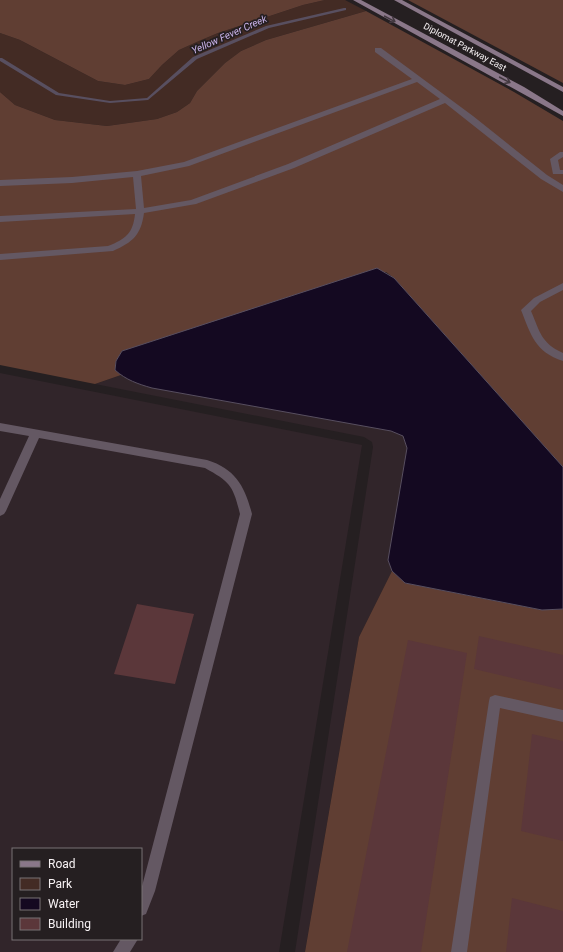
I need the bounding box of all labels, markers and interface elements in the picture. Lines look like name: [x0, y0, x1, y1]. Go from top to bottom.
water label: Yellow Fever Creek: [190, 12, 270, 56]
one-way arrow: [384, 15, 396, 23]
street label: Diplomat Parkway East: [422, 21, 508, 73]
one-way arrow: [498, 77, 510, 85]
legend: [12, 848, 142, 940]
text: Road: [48, 857, 76, 871]
text: Park: [48, 877, 73, 891]
text: Water: [48, 897, 79, 911]
text: Building: [48, 917, 91, 931]

